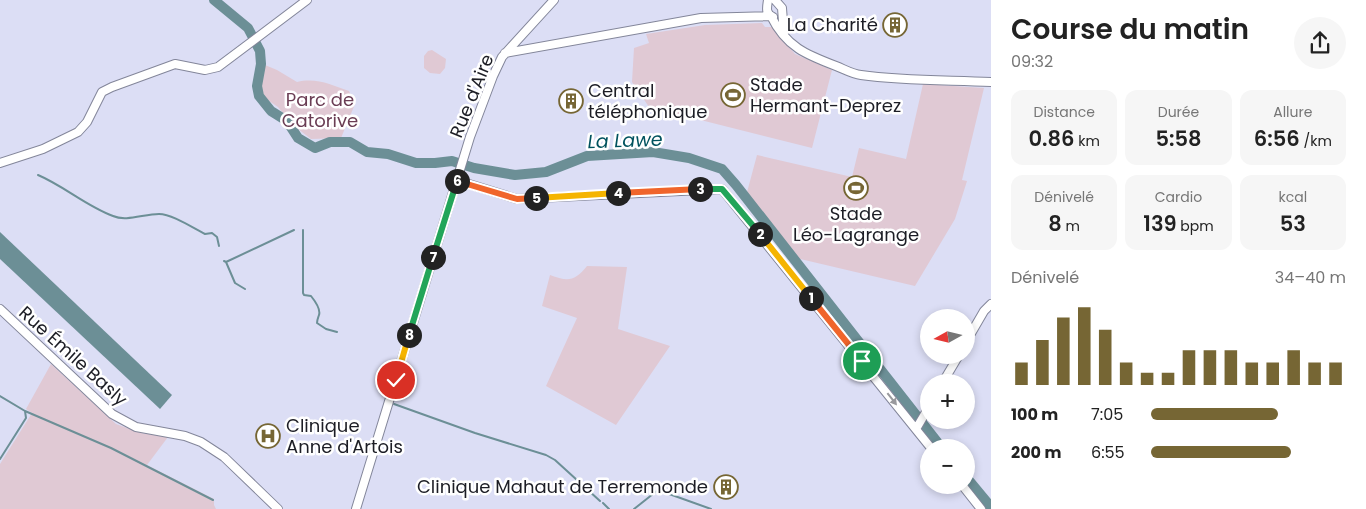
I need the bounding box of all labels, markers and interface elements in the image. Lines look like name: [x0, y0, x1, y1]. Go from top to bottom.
text: Course du matin: [1011, 10, 1249, 49]
place label: La Charité: [787, 12, 878, 37]
building icon: La Charité: [882, 12, 908, 38]
button: share: [1294, 17, 1346, 69]
street label: Rue d'Aire: [443, 50, 500, 141]
text: 09:32: [1011, 50, 1053, 73]
place label: Stade Hermant-Deprez: [750, 72, 901, 118]
place label: Central téléphonique: [588, 78, 707, 124]
sports icon: Stade Hermant-Deprez: [720, 82, 746, 108]
park label: Parc de Catorive: [282, 87, 358, 133]
building icon: Central téléphonique: [558, 88, 584, 114]
text: Distance: [1033, 102, 1095, 122]
text: Durée: [1158, 102, 1199, 122]
text: Allure: [1273, 102, 1312, 122]
text: 0.86: [1028, 124, 1074, 153]
text: 5:58: [1155, 124, 1202, 153]
text: 6:56: [1254, 124, 1300, 153]
water label: La Lawe: [587, 126, 663, 155]
text: km: [1074, 131, 1100, 151]
text: /km: [1300, 131, 1332, 151]
pin: 6: [444, 168, 470, 194]
text: 6: [453, 171, 462, 191]
sports icon: Stade Léo-Lagrange: [843, 175, 869, 201]
pin: 3: [688, 176, 712, 202]
text: 3: [696, 179, 705, 199]
pin: 4: [606, 180, 630, 206]
text: 4: [614, 183, 623, 203]
pin: 5: [524, 186, 548, 210]
text: Dénivelé: [1034, 187, 1094, 207]
text: Cardio: [1155, 187, 1202, 207]
text: kcal: [1279, 187, 1307, 207]
text: 5: [532, 188, 541, 208]
place label: Stade Léo-Lagrange: [793, 201, 919, 247]
text: 8: [1048, 209, 1062, 238]
text: 139: [1143, 209, 1177, 238]
text: 53: [1280, 209, 1306, 238]
text: m: [1062, 216, 1080, 236]
text: bpm: [1177, 216, 1214, 236]
pin: 2: [748, 222, 772, 246]
text: 2: [757, 224, 765, 244]
pin: 7: [420, 244, 446, 270]
text: 7: [430, 247, 437, 267]
text: Dénivelé: [1011, 266, 1079, 289]
text: 34–40 m: [1275, 266, 1346, 289]
pin: 1: [798, 286, 824, 310]
text: 1: [809, 288, 814, 308]
street label: Rue Émile Basly: [14, 300, 133, 411]
north arrow: [920, 309, 975, 364]
map controls: [920, 309, 975, 494]
pin: 8: [396, 322, 422, 348]
text: 8: [405, 325, 414, 345]
pin: [841, 340, 883, 382]
icon: arrive: [848, 347, 876, 375]
pin: [375, 359, 417, 401]
icon: check: [382, 366, 410, 394]
button: +: [920, 374, 975, 429]
one-way arrow: [886, 392, 897, 405]
text: 100 m: [1011, 403, 1058, 426]
text: 7:05: [1091, 403, 1123, 426]
place label: Clinique Anne d'Artois: [286, 413, 403, 459]
hospital icon: Clinique Anne d'Artois: [255, 423, 281, 449]
button: −: [920, 439, 975, 494]
text: 200 m: [1011, 441, 1061, 464]
text: 6:55: [1091, 441, 1125, 464]
place label: Clinique Mahaut de Terremonde: [417, 474, 708, 499]
building icon: Clinique Mahaut de Terremonde: [713, 474, 739, 500]

